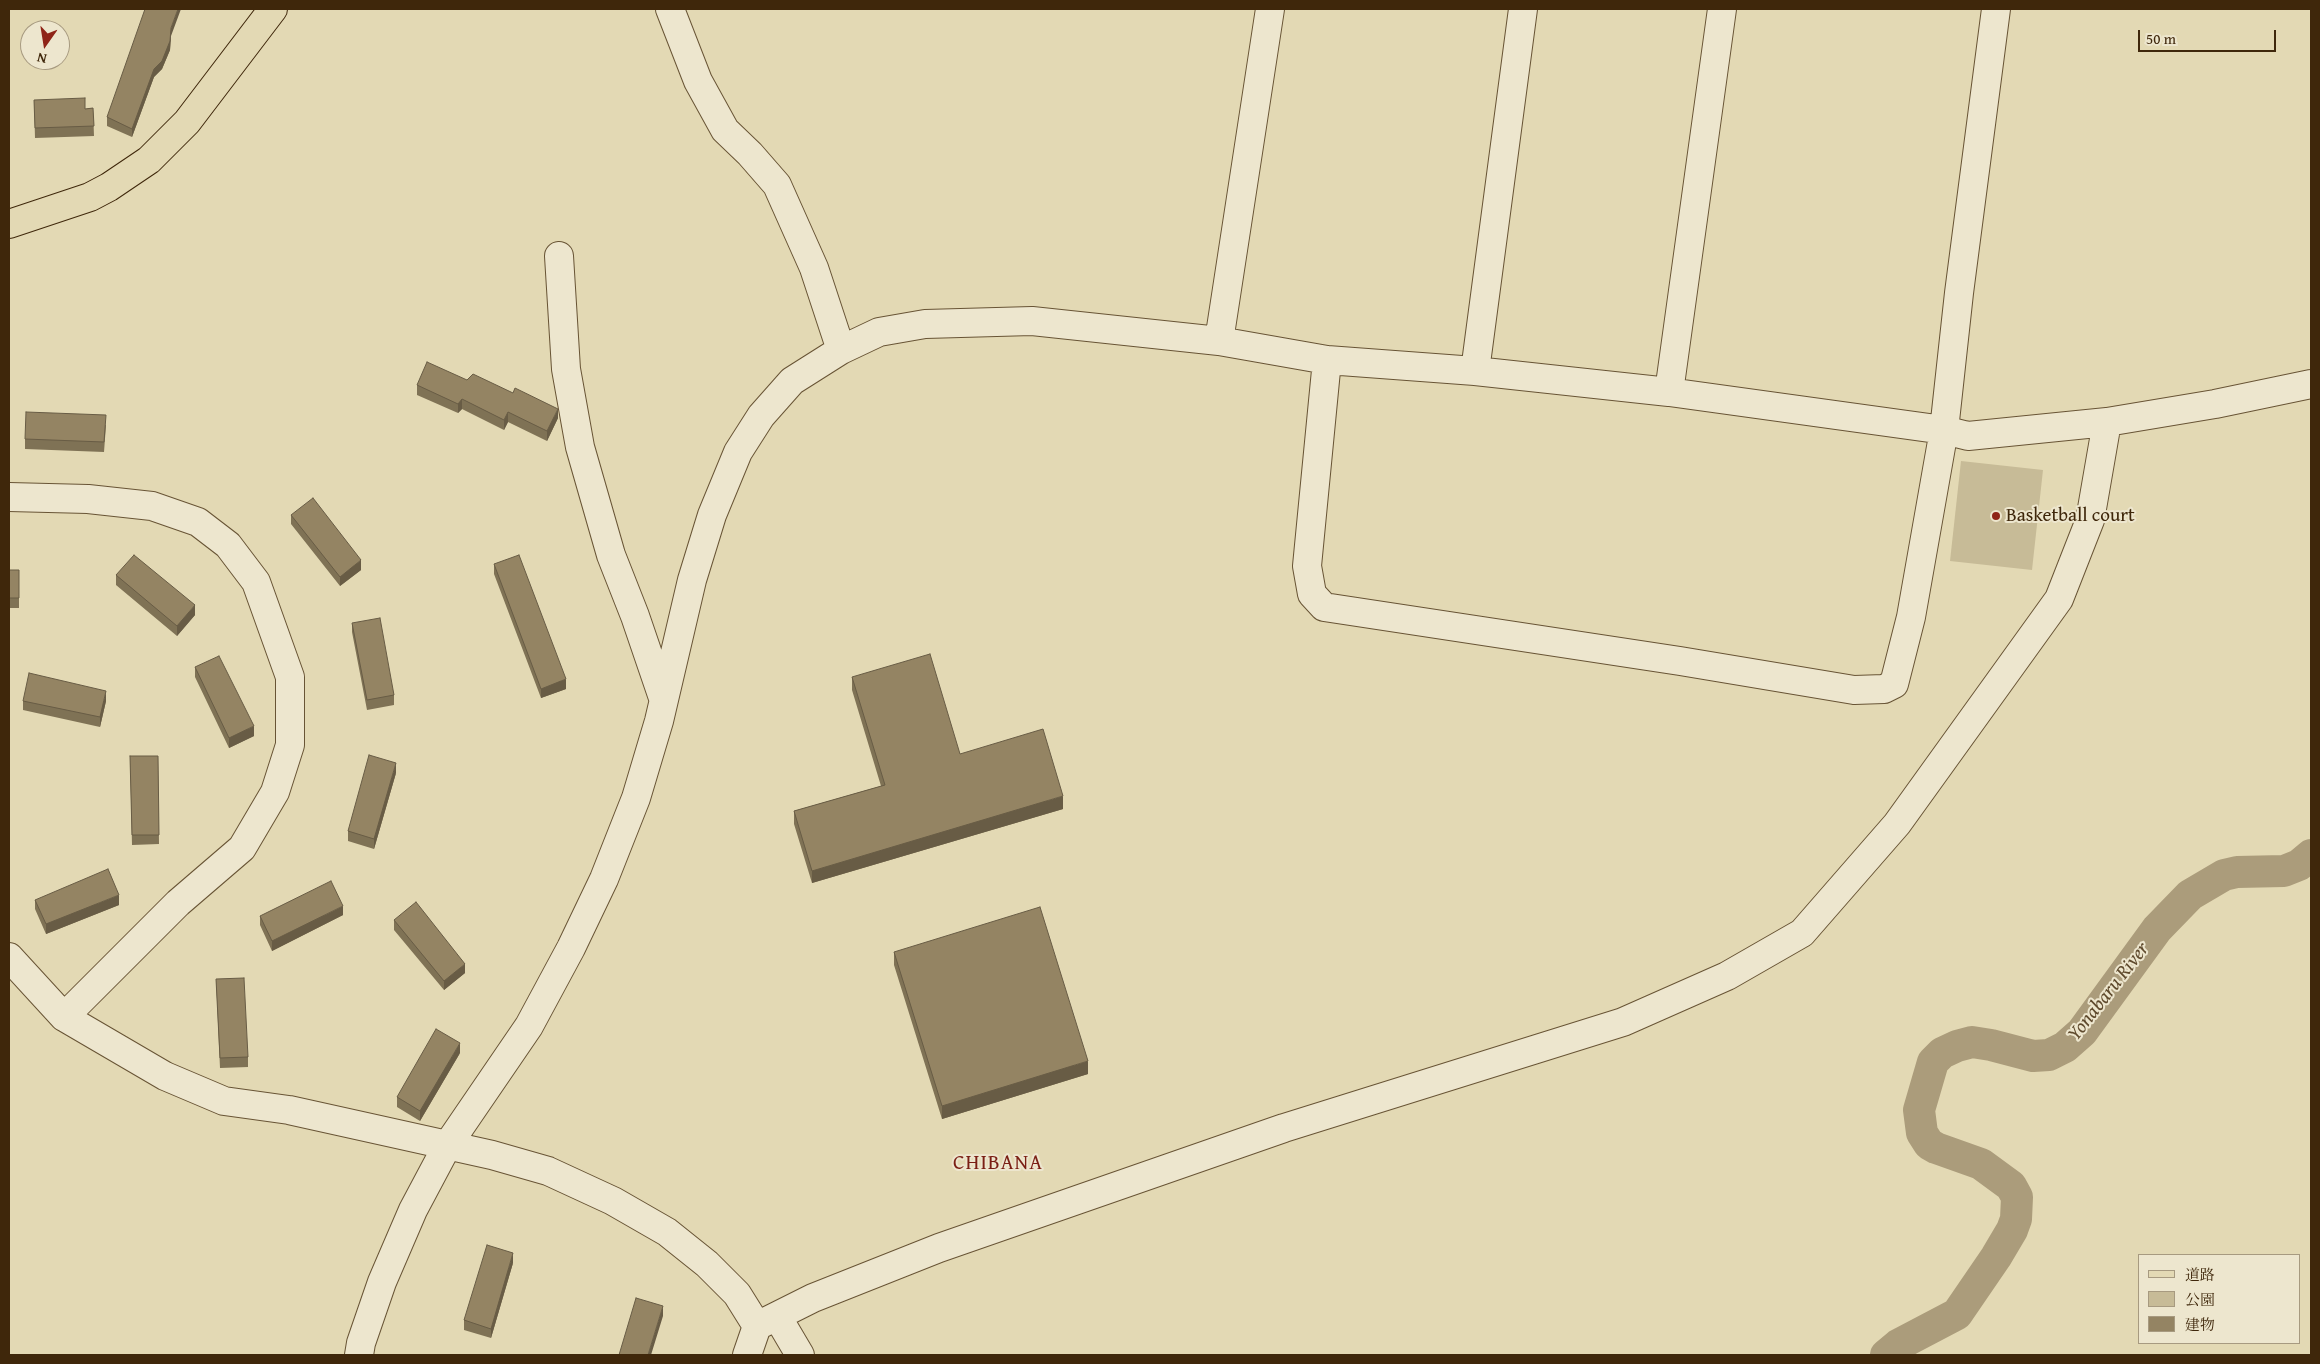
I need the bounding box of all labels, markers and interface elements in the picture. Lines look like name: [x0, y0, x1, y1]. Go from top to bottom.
north arrow: [20, 20, 70, 70]
scale bar: [2140, 20, 2278, 52]
text: 50 m: [2146, 28, 2176, 49]
text: N: [35, 48, 49, 69]
place label: Basketball court: [2006, 505, 2135, 527]
marker: Basketball court: [1990, 510, 2002, 522]
water label: Yonabaru River: [2063, 938, 2155, 1046]
district label: CHIBANA: [952, 1151, 1044, 1177]
legend: [2138, 1254, 2300, 1344]
text: 道路: [2185, 1264, 2215, 1285]
text: 公園: [2185, 1289, 2215, 1310]
text: 建物: [2185, 1314, 2215, 1335]

